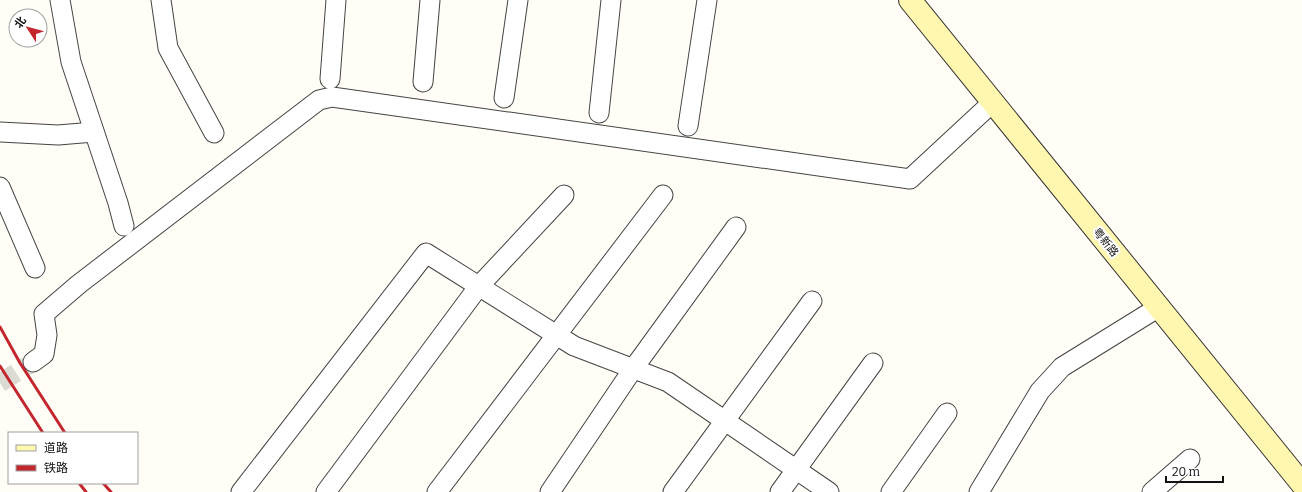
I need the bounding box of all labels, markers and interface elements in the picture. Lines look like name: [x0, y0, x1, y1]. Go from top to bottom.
north arrow: [8, 8, 48, 48]
text: 北: [12, 14, 29, 31]
street label: 粤新路: [1090, 225, 1121, 259]
legend: [8, 432, 138, 484]
text: 道路: [44, 441, 68, 455]
scale bar: [1166, 458, 1223, 484]
text: 铁路: [44, 461, 68, 475]
text: 20 m: [1172, 465, 1201, 479]

